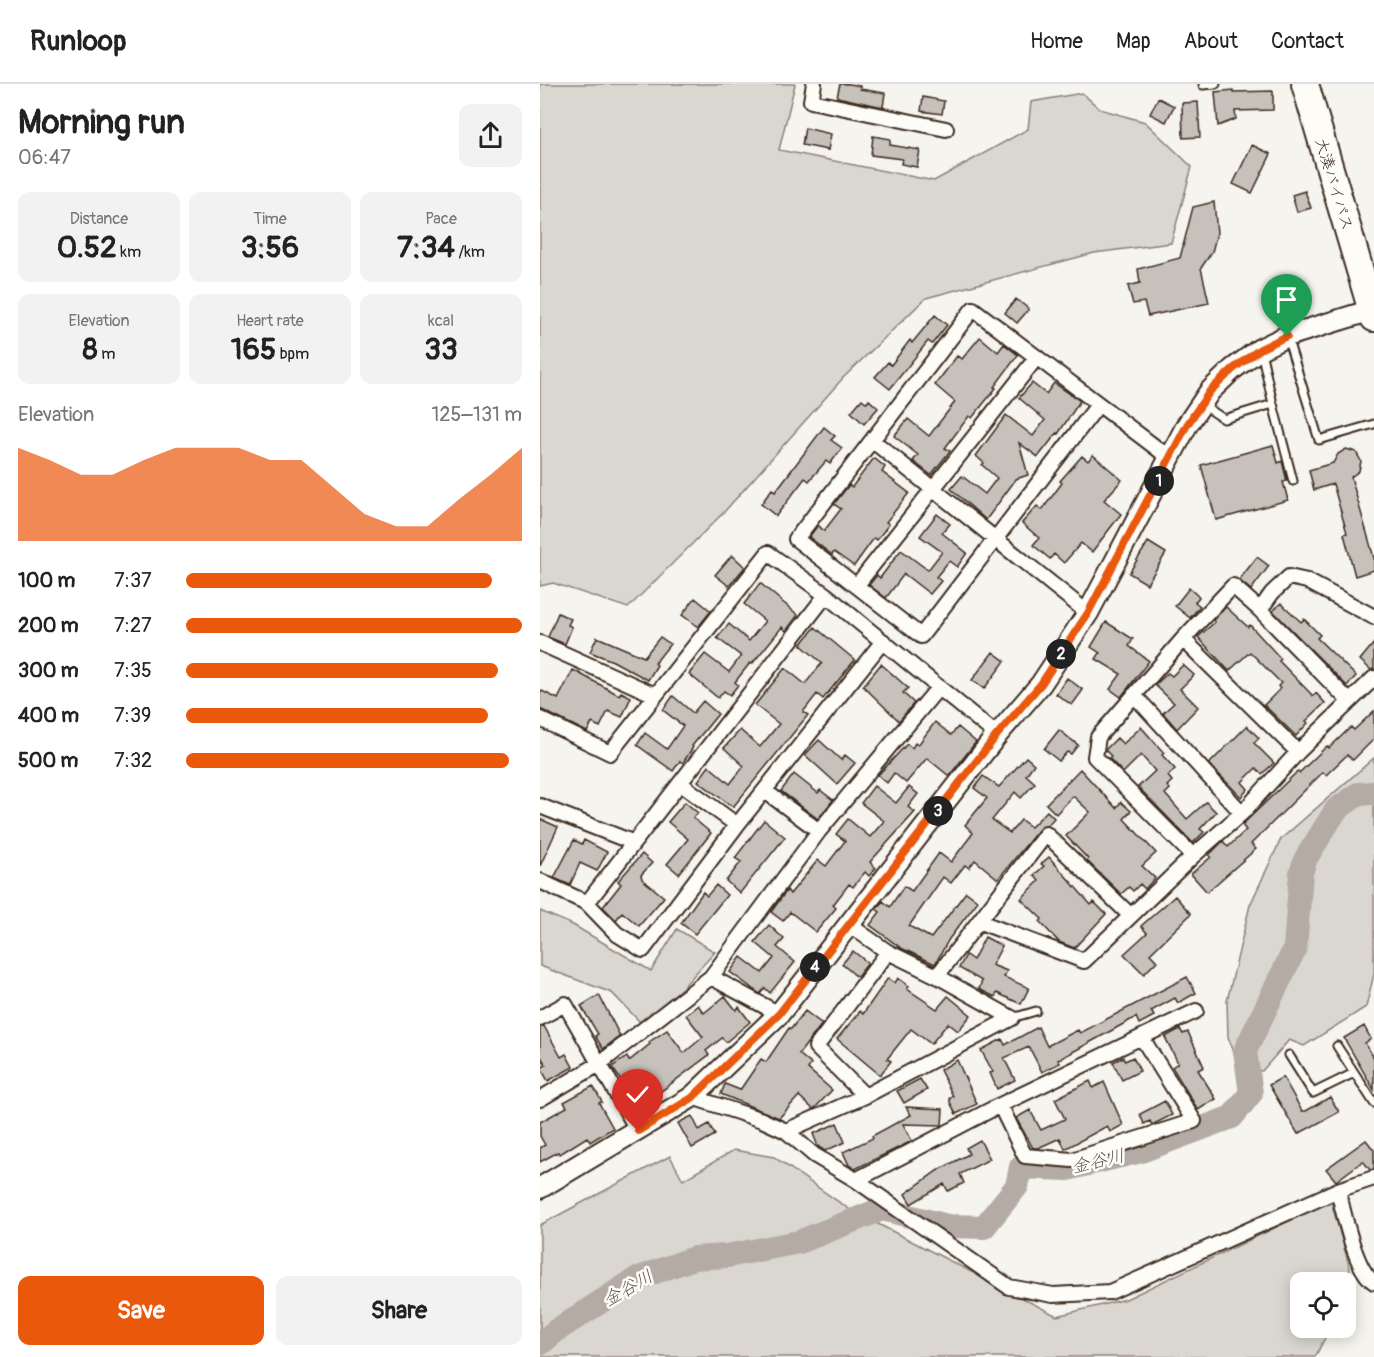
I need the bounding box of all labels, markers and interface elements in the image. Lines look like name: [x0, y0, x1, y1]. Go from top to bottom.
text: Runloop: [30, 24, 126, 59]
text: Home: [1030, 28, 1083, 55]
text: Map: [1116, 28, 1151, 55]
text: About: [1184, 28, 1238, 55]
text: Contact: [1271, 28, 1344, 55]
text: Morning run: [18, 102, 185, 143]
button: share: [459, 104, 522, 167]
street label: 大湊バイパス: [1310, 136, 1358, 233]
text: 06:47: [18, 145, 71, 170]
text: Distance: [70, 209, 128, 229]
text: Time: [253, 209, 287, 229]
text: Pace: [425, 209, 457, 229]
text: 0.52: [57, 229, 117, 266]
text: 3:56: [241, 229, 299, 266]
text: 7:34: [397, 229, 455, 266]
text: km: [117, 242, 141, 262]
text: /km: [455, 242, 485, 262]
pin: [1261, 274, 1312, 336]
icon: arrive: [1270, 283, 1303, 316]
text: Elevation: [69, 311, 129, 331]
text: Heart rate: [236, 311, 304, 331]
text: kcal: [428, 311, 454, 331]
text: 8: [83, 331, 98, 368]
text: 165: [231, 331, 276, 368]
text: 33: [424, 331, 458, 368]
text: m: [98, 344, 115, 364]
text: bpm: [276, 344, 309, 364]
text: Elevation: [18, 402, 94, 427]
text: 125–131 m: [431, 402, 522, 427]
pin: 1: [1144, 466, 1174, 496]
text: 1: [1156, 471, 1162, 491]
text: 100 m: [18, 568, 75, 593]
text: 7:37: [114, 568, 152, 593]
text: 200 m: [18, 613, 79, 638]
text: 7:27: [114, 613, 152, 638]
pin: 2: [1046, 639, 1076, 669]
text: 2: [1057, 644, 1065, 664]
text: 300 m: [18, 658, 79, 683]
text: 7:35: [114, 658, 152, 683]
text: 400 m: [18, 703, 79, 728]
text: 7:39: [114, 703, 151, 728]
text: 500 m: [18, 748, 78, 773]
text: 7:32: [114, 748, 152, 773]
pin: 3: [923, 796, 953, 826]
text: 3: [934, 801, 942, 821]
pin: 4: [800, 952, 830, 982]
text: 4: [810, 957, 820, 977]
pin: [612, 1069, 663, 1131]
icon: check: [621, 1078, 654, 1111]
water label: 金谷川: [1069, 1144, 1127, 1179]
water label: 金谷川: [599, 1265, 657, 1312]
map controls: [1290, 1272, 1356, 1338]
button: locate: [1290, 1272, 1356, 1338]
button: Save: [18, 1276, 264, 1345]
button: Share: [276, 1276, 522, 1345]

